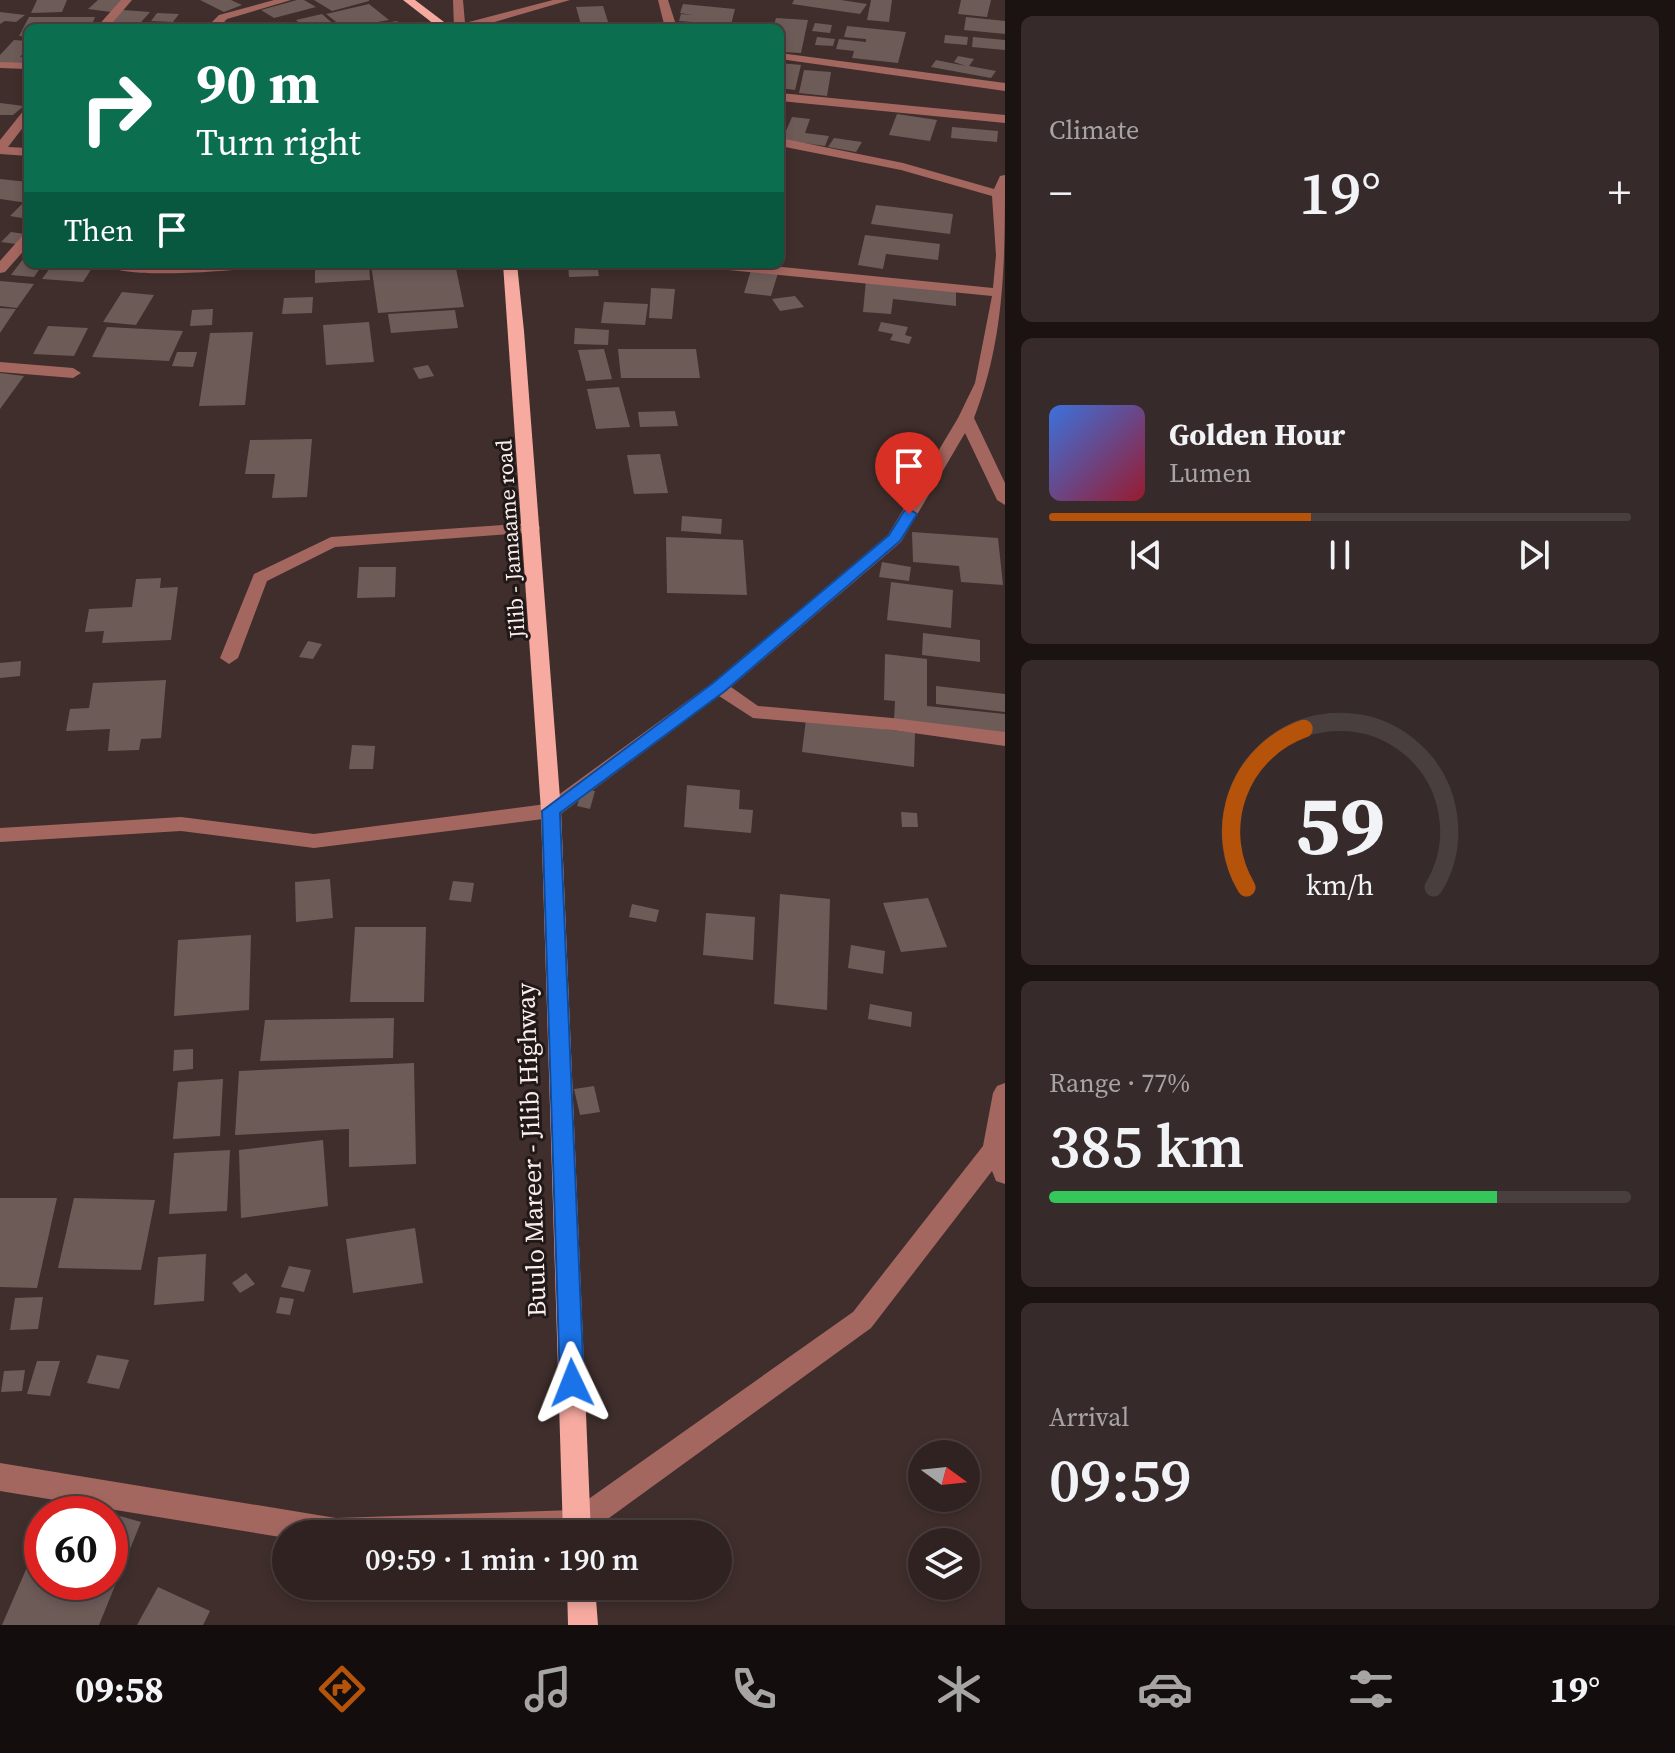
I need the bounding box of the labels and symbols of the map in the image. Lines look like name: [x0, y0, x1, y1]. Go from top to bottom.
pin: [875, 432, 943, 514]
street label: Jilib - Jamaame road: [488, 438, 532, 640]
street label: Buulo Mareer - Jilib Highway: [507, 982, 555, 1318]
position arrow: [530, 1341, 614, 1425]
north arrow: [908, 1440, 980, 1512]
speed limit sign: 60: [24, 1496, 128, 1600]

